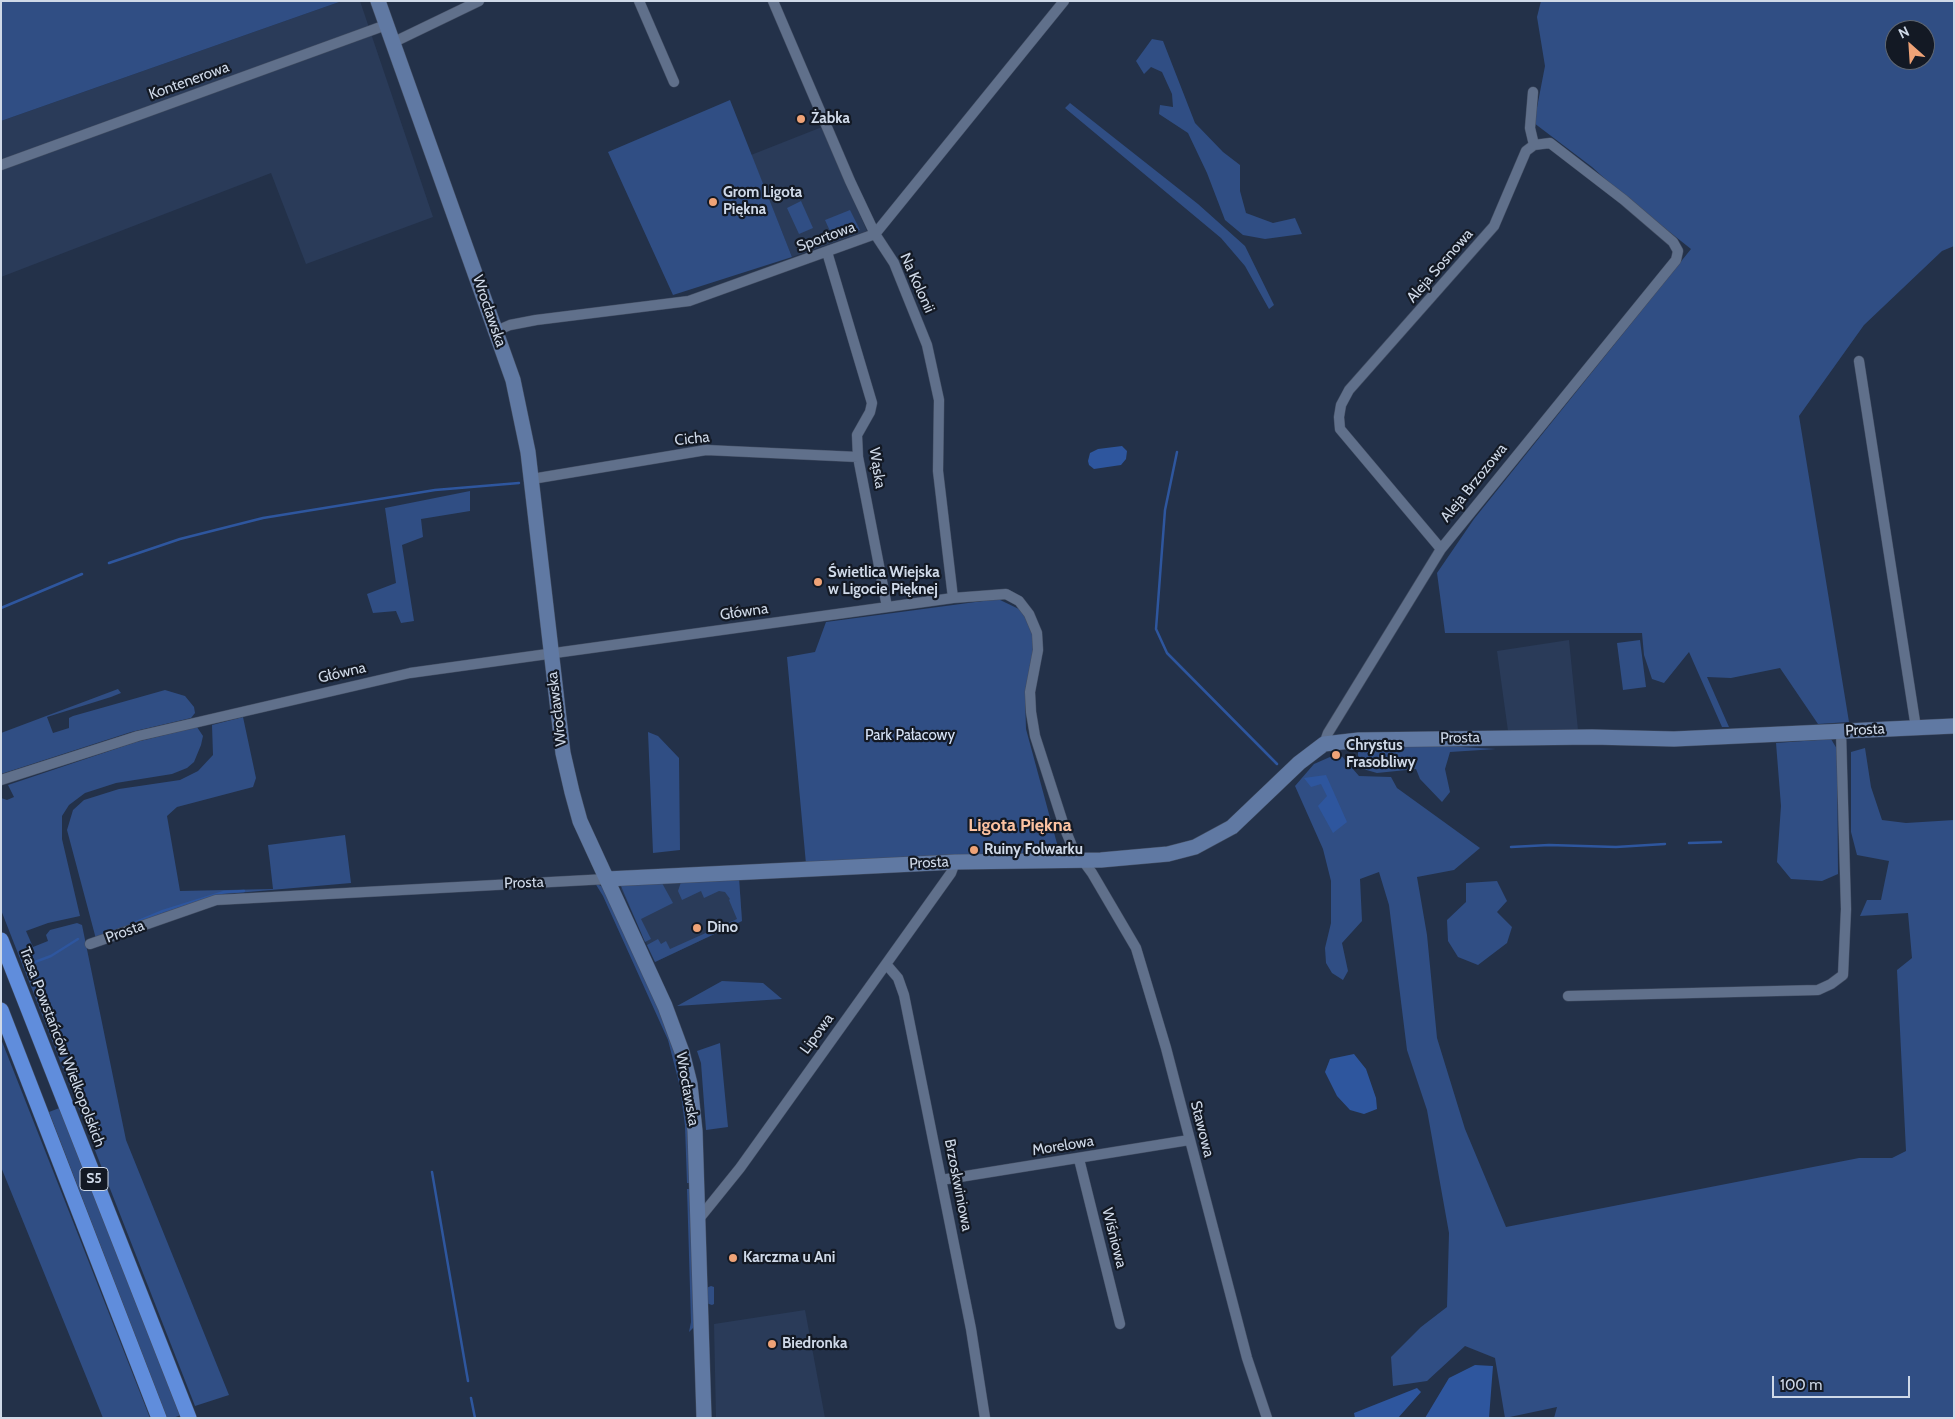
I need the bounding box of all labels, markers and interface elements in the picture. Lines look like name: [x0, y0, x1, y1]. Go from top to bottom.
north arrow: [1885, 20, 1935, 70]
text: N: [1895, 22, 1912, 43]
street label: Kontenerowa: [146, 58, 232, 104]
place label: Żabka: [811, 110, 850, 128]
marker: Żabka: [795, 113, 807, 125]
place label: Grom Ligota Piękna: [723, 184, 802, 219]
marker: Grom Ligota Piękna: [707, 196, 719, 208]
street label: Sportowa: [794, 218, 858, 256]
street label: Aleja Sosnowa: [1403, 225, 1477, 307]
street label: Na Kolonii: [896, 250, 938, 316]
street label: Wrocławska: [468, 273, 510, 349]
street label: Cicha: [674, 428, 710, 450]
street label: Aleja Brzozowa: [1437, 440, 1511, 526]
street label: Wąska: [865, 446, 889, 490]
place label: Świetlica Wiejska w Ligocie Pięknej: [828, 564, 940, 599]
marker: Świetlica Wiejska w Ligocie Pięknej: [812, 576, 824, 588]
street label: Główna: [719, 600, 769, 624]
street label: Główna: [316, 659, 368, 687]
street label: Wrocławska: [544, 671, 570, 747]
street label: Prosta: [1845, 720, 1885, 740]
park label: Park Pałacowy: [865, 727, 955, 745]
street label: Prosta: [1440, 729, 1480, 747]
place label: Chrystus Frasobliwy: [1346, 737, 1416, 772]
marker: Chrystus Frasobliwy: [1330, 749, 1342, 761]
district label: Ligota Piękna: [968, 815, 1072, 837]
place label: Ruiny Folwarku: [984, 841, 1083, 859]
marker: Ruiny Folwarku: [968, 844, 980, 856]
street label: Prosta: [909, 853, 949, 873]
street label: Prosta: [504, 873, 544, 893]
street label: Prosta: [103, 917, 147, 947]
place label: Dino: [707, 919, 738, 937]
marker: Dino: [691, 922, 703, 934]
street label: Trasa Powstańców Wielkopolskich: [15, 944, 109, 1150]
street label: Lipowa: [796, 1010, 838, 1058]
street label: Wrocławska: [672, 1051, 702, 1127]
street label: Stawowa: [1186, 1099, 1218, 1159]
street label: Morelowa: [1031, 1132, 1095, 1160]
street label: Brzoskwiniowa: [940, 1137, 976, 1233]
road number: S5: [80, 1168, 108, 1190]
street label: Wiśniowa: [1098, 1206, 1130, 1270]
place label: Karczma u Ani: [743, 1249, 835, 1267]
marker: Karczma u Ani: [727, 1252, 739, 1264]
place label: Biedronka: [782, 1335, 848, 1353]
marker: Biedronka: [766, 1338, 778, 1350]
scale bar: [1775, 1366, 1912, 1398]
text: 100 m: [1780, 1376, 1822, 1394]

